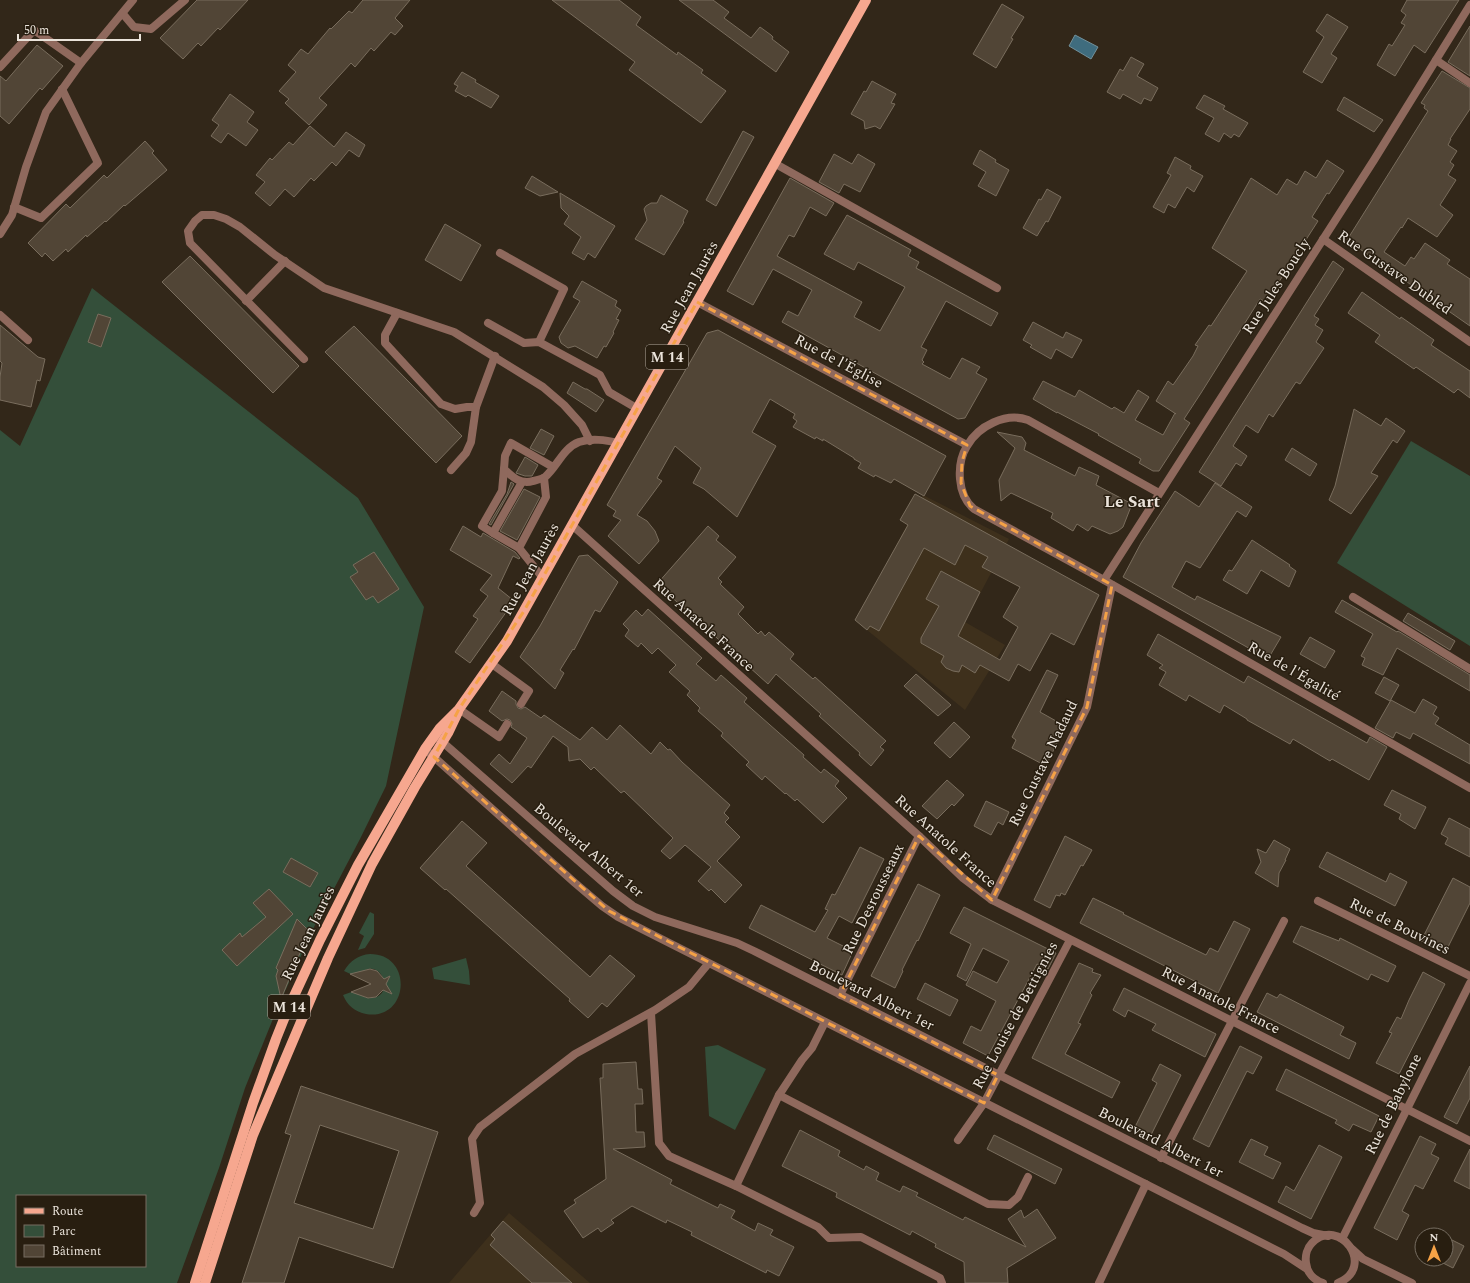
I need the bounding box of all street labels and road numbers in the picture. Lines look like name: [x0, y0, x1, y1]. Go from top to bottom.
street label: Rue Gustave Dubled: [1333, 224, 1457, 321]
street label: Rue Jules Boucly: [1237, 233, 1317, 339]
street label: Rue Jean Jaurès: [654, 237, 724, 338]
street label: Rue de l'Église: [790, 328, 887, 394]
road number: M 14: [646, 345, 688, 369]
street label: Rue Jean Jaurès: [495, 519, 565, 620]
street label: Rue Anatole France: [647, 573, 760, 678]
street label: Rue de l'Égalité: [1243, 636, 1344, 707]
street label: Rue Gustave Nadaud: [1003, 696, 1084, 830]
street label: Rue Anatole France: [889, 789, 1002, 894]
street label: Boulevard Albert 1er: [529, 797, 649, 904]
street label: Rue Desrousseaux: [837, 840, 910, 958]
street label: Rue Jean Jaurès: [276, 882, 341, 984]
street label: Rue de Bouvines: [1345, 892, 1454, 961]
street label: Rue Louise de Bettignies: [967, 937, 1064, 1093]
street label: Boulevard Albert 1er: [805, 954, 938, 1037]
street label: Rue Anatole France: [1157, 961, 1284, 1040]
road number: M 14: [268, 995, 310, 1019]
street label: Rue de Babylone: [1359, 1050, 1428, 1159]
street label: Boulevard Albert 1er: [1094, 1101, 1227, 1184]

